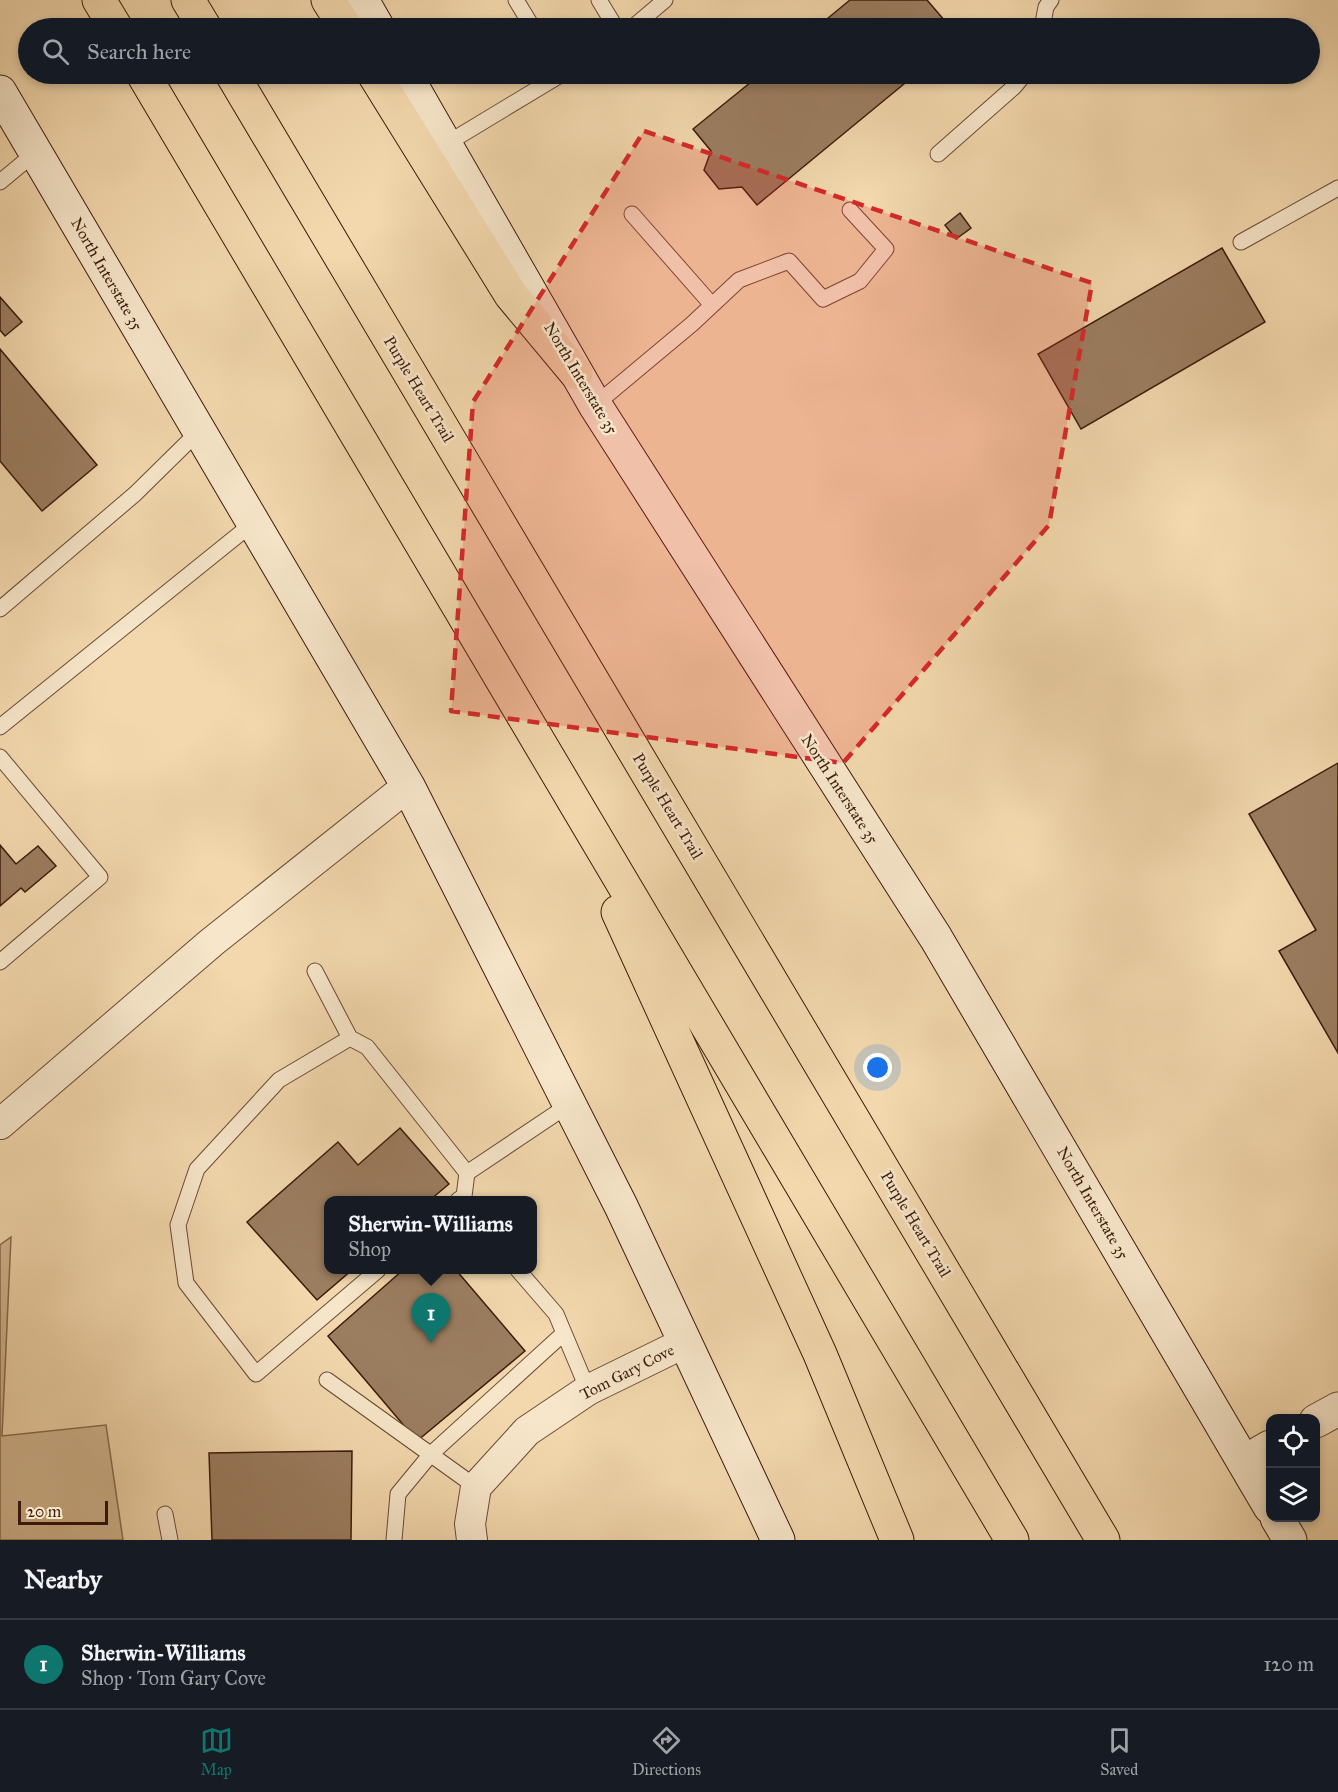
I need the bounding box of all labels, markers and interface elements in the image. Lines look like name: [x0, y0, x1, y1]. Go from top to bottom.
search box: [18, 18, 1320, 84]
icon: search: [39, 35, 72, 68]
text: Search here: [87, 38, 191, 65]
street label: North Interstate 35: [67, 214, 147, 334]
street label: North Interstate 35: [540, 319, 622, 438]
street label: Purple Heart Trail: [380, 333, 458, 446]
street label: North Interstate 35: [797, 731, 883, 848]
street label: Purple Heart Trail: [629, 750, 707, 863]
your location: [863, 1053, 892, 1082]
street label: North Interstate 35: [1053, 1143, 1133, 1263]
street label: Purple Heart Trail: [877, 1168, 955, 1281]
popup: [324, 1196, 537, 1274]
text: Sherwin-Williams: [348, 1210, 513, 1237]
text: Shop: [348, 1237, 391, 1261]
pin: 1: [412, 1294, 450, 1343]
street label: Tom Gary Cove: [577, 1340, 678, 1404]
map controls: [1266, 1414, 1320, 1522]
button: locate: [1266, 1414, 1320, 1468]
button: layers: [1266, 1468, 1320, 1522]
scale bar: [18, 1498, 108, 1526]
text: 20 m: [27, 1502, 61, 1521]
text: Nearby: [24, 1563, 102, 1595]
text: Sherwin-Williams: [81, 1639, 245, 1666]
text: 1: [40, 1652, 47, 1676]
text: 120 m: [1263, 1652, 1314, 1676]
text: Shop · Tom Gary Cove: [81, 1666, 266, 1690]
tab: Map: [200, 1724, 233, 1779]
tab: Directions: [632, 1724, 701, 1779]
tab: Saved: [1100, 1724, 1138, 1779]

